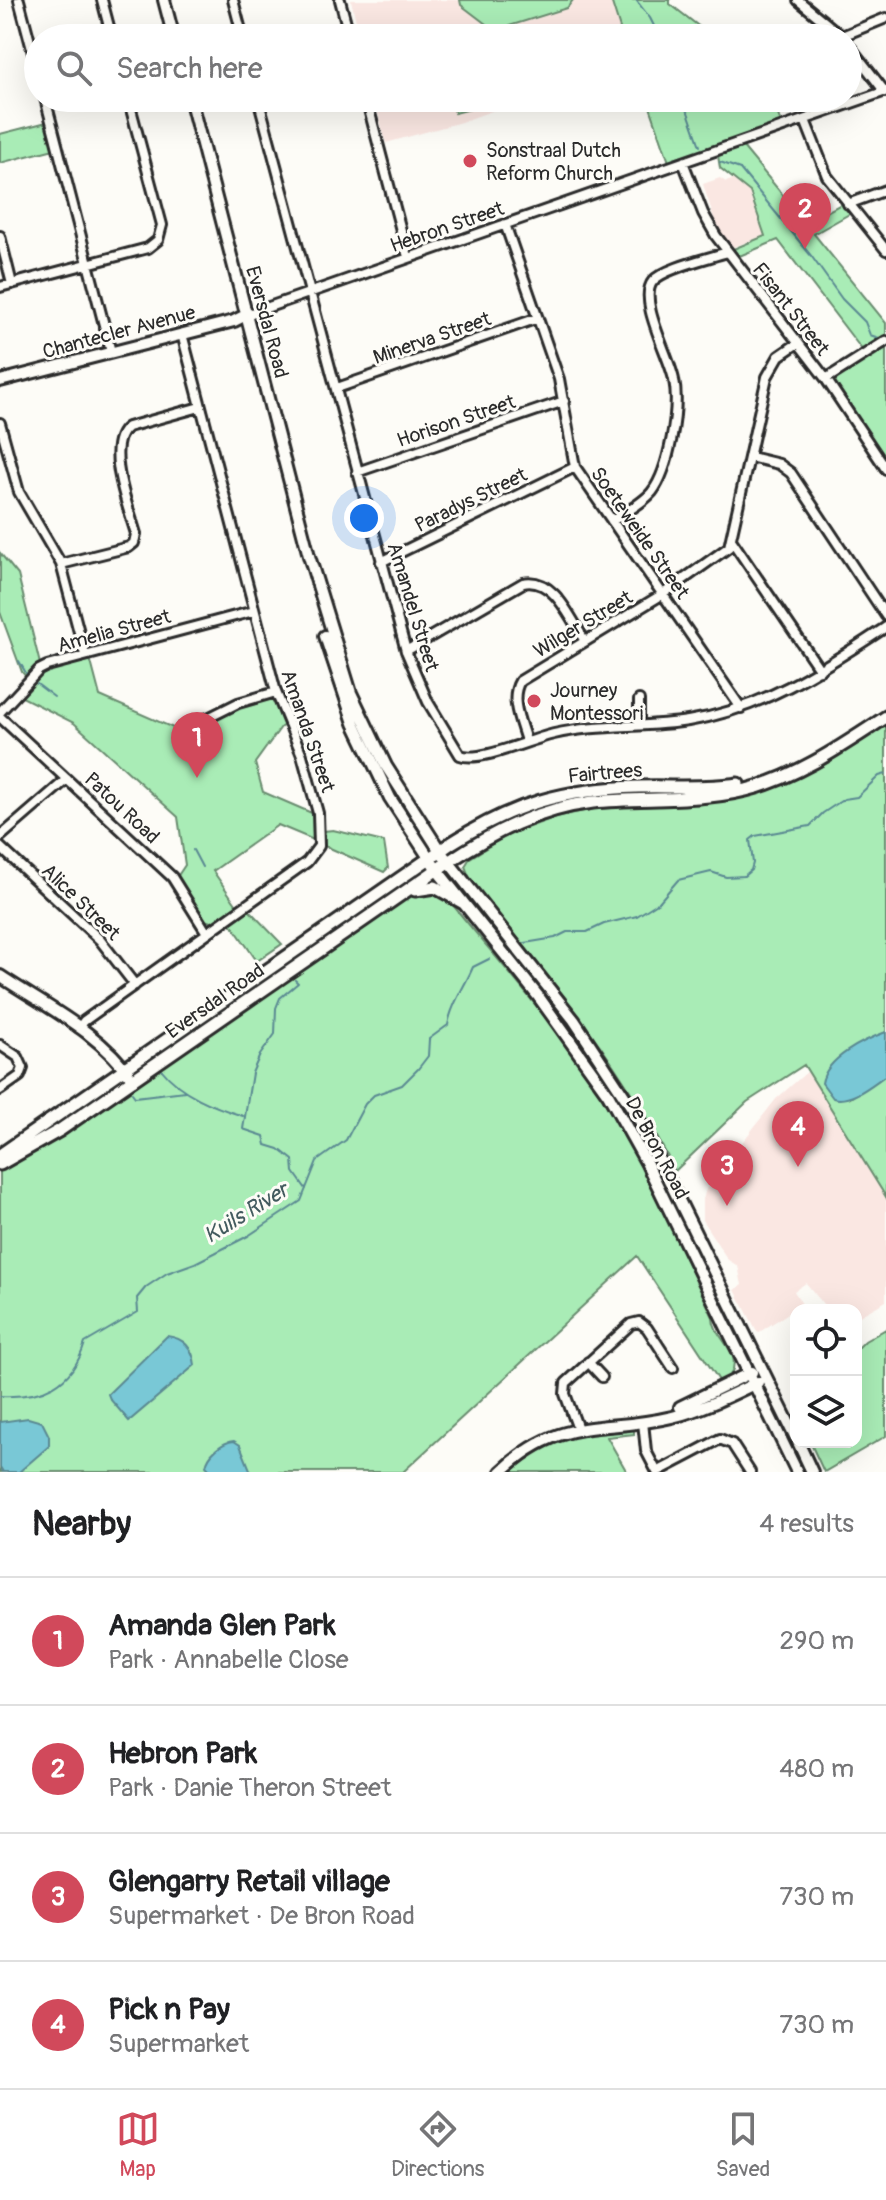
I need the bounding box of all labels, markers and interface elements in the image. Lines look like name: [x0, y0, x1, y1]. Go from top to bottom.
search box: [24, 24, 862, 112]
icon: search: [52, 46, 96, 90]
text: Search here: [116, 50, 263, 87]
place label: Sonstraal Dutch Reform Church: [486, 138, 621, 186]
marker: Sonstraal Dutch Reform Church: [461, 152, 479, 170]
pin: 2: [779, 183, 831, 249]
street label: Hebron Street: [387, 196, 508, 258]
street label: Fisant Street: [747, 258, 836, 361]
street label: Eversdal Road: [240, 263, 294, 381]
street label: Chantecler Avenue: [40, 300, 198, 364]
street label: Minerva Street: [370, 306, 495, 370]
street label: Horison Street: [394, 389, 519, 453]
street label: Paradys Street: [411, 462, 532, 538]
street label: Soeteweide Street: [585, 462, 695, 605]
your location: [344, 498, 384, 538]
street label: Amandel Street: [382, 539, 445, 675]
street label: Wilger Street: [529, 584, 638, 663]
street label: Amelia Street: [55, 604, 174, 658]
street label: Amanda Street: [275, 666, 341, 796]
place label: Journey Montessori: [550, 678, 643, 726]
marker: Journey Montessori: [525, 692, 543, 710]
pin: 1: [171, 712, 223, 778]
street label: Fairtrees: [567, 757, 643, 789]
street label: Patou Road: [79, 767, 165, 849]
street label: Alice Street: [36, 858, 126, 946]
street label: Eversdal Road: [161, 958, 269, 1044]
street label: De Bron Road: [620, 1093, 694, 1203]
pin: 4: [772, 1101, 824, 1167]
pin: 3: [701, 1140, 753, 1206]
water label: Kuils River: [199, 1175, 296, 1250]
map controls: [790, 1304, 862, 1448]
button: locate: [790, 1304, 862, 1376]
button: layers: [790, 1376, 862, 1448]
text: Nearby: [32, 1503, 131, 1546]
text: 4 results: [759, 1508, 854, 1540]
text: Amanda Glen Park: [108, 1607, 336, 1644]
text: 1: [53, 1625, 63, 1657]
text: 290 m: [780, 1625, 854, 1657]
text: Park · Annabelle Close: [108, 1644, 349, 1676]
text: Hebron Park: [108, 1735, 257, 1772]
text: 2: [51, 1753, 65, 1785]
text: 480 m: [779, 1753, 854, 1785]
text: Park · Danie Theron Street: [108, 1772, 391, 1804]
text: Glengarry Retail village: [108, 1863, 390, 1900]
text: 3: [51, 1881, 65, 1913]
text: 730 m: [779, 1881, 854, 1913]
text: Supermarket · De Bron Road: [108, 1900, 415, 1932]
text: Pick n Pay: [108, 1991, 230, 2028]
text: 4: [50, 2009, 66, 2041]
text: 730 m: [779, 2009, 854, 2041]
text: Supermarket: [108, 2028, 249, 2060]
tab: Map: [116, 2107, 160, 2183]
tab: Directions: [391, 2107, 484, 2183]
tab: Saved: [716, 2107, 770, 2183]

